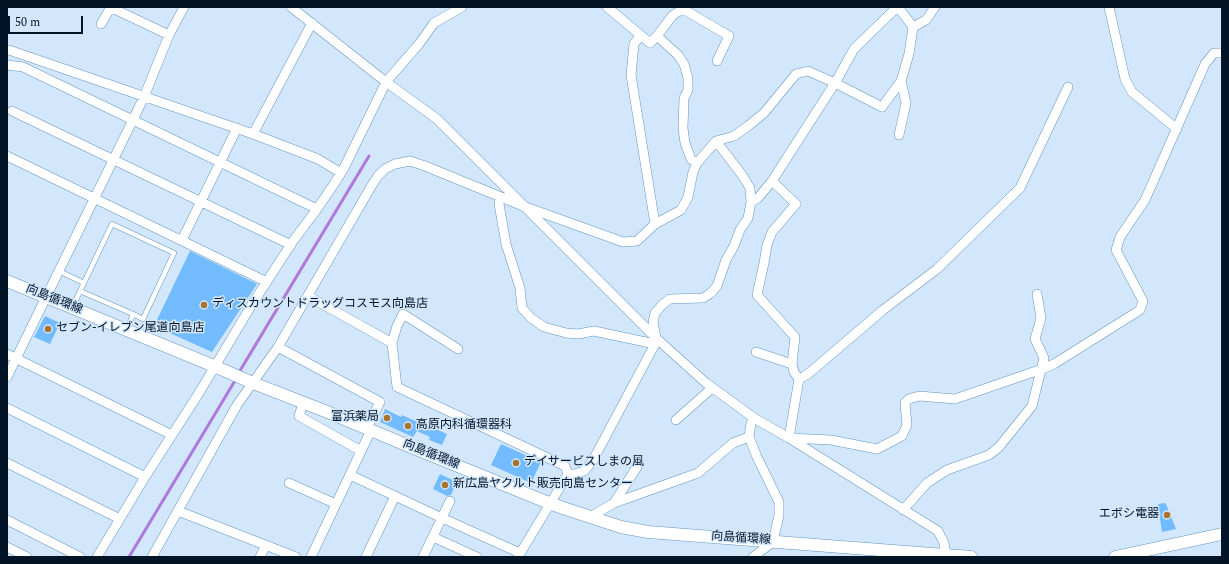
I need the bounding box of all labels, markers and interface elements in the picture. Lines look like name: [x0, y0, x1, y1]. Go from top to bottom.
scale bar: [10, 8, 85, 34]
text: 50 m: [15, 13, 40, 32]
street label: 向島循環線: [23, 282, 85, 318]
place label: ディスカウントドラッグコスモス向島店: [212, 298, 428, 312]
marker: ディスカウントドラッグコスモス向島店: [199, 300, 209, 310]
place label: セブン-イレブン尾道向島店: [56, 322, 204, 336]
marker: セブン-イレブン尾道向島店: [43, 324, 53, 334]
place label: 富浜薬局: [331, 411, 379, 425]
marker: 富浜薬局: [382, 413, 392, 423]
place label: 高原内科循環器科: [416, 419, 512, 433]
marker: 高原内科循環器科: [403, 421, 413, 431]
street label: 向島循環線: [400, 437, 462, 473]
place label: デイサービスしまの風: [524, 456, 644, 470]
marker: デイサービスしまの風: [511, 458, 521, 468]
place label: 新広島ヤクルト販売向島センター: [453, 478, 633, 492]
marker: 新広島ヤクルト販売向島センター: [440, 480, 450, 490]
place label: エボシ電器: [1099, 508, 1159, 522]
marker: エボシ電器: [1162, 510, 1172, 520]
street label: 向島循環線: [711, 530, 771, 548]

